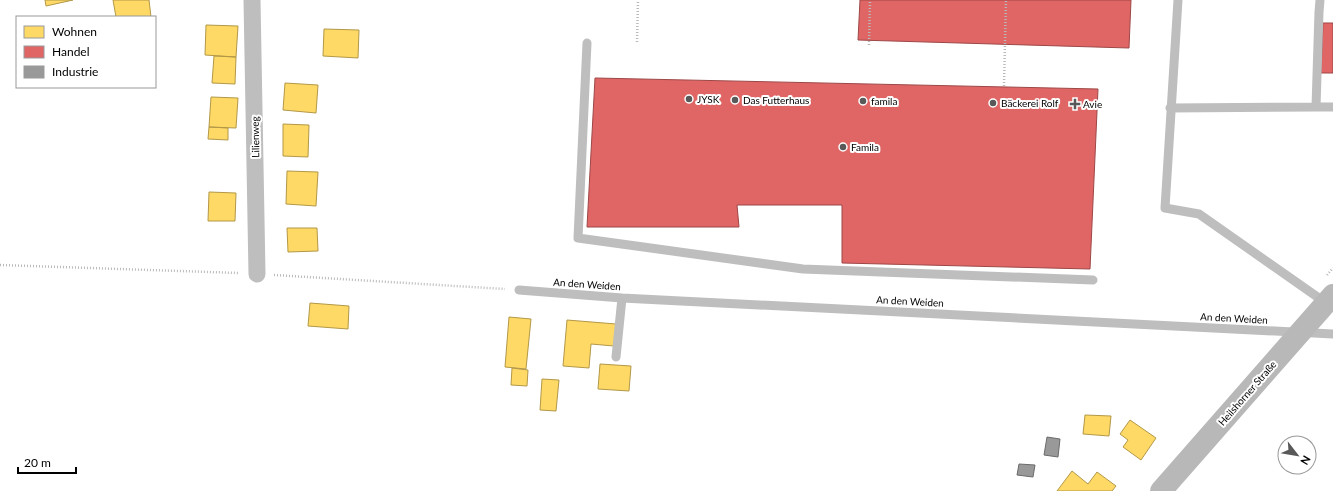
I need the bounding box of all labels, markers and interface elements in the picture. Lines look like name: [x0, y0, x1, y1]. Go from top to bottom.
legend: [16, 16, 156, 88]
text: Wohnen: [52, 24, 97, 39]
text: Handel: [52, 44, 90, 59]
text: Industrie: [52, 64, 98, 79]
place label: JYSK: [697, 93, 720, 105]
marker: JYSK: [684, 94, 694, 104]
place label: Das Futterhaus: [743, 94, 809, 106]
marker: Das Futterhaus: [730, 95, 740, 105]
place label: famila: [871, 95, 897, 107]
marker: famila: [858, 96, 868, 106]
place label: Bäckerei Rolf: [1001, 97, 1059, 109]
marker: Bäckerei Rolf: [988, 98, 998, 108]
place label: Avie: [1083, 98, 1102, 110]
marker: Avie: [1070, 99, 1080, 109]
street label: Lilienweg: [249, 116, 261, 158]
place label: Famila: [851, 141, 879, 153]
marker: Famila: [838, 142, 848, 152]
street label: An den Weiden: [553, 276, 621, 292]
street label: An den Weiden: [876, 293, 944, 309]
street label: An den Weiden: [1200, 310, 1268, 326]
street label: Heilshorner Straße: [1216, 358, 1278, 428]
north arrow: [1277, 435, 1317, 475]
scale bar: [18, 449, 76, 475]
text: N: [1298, 453, 1314, 467]
text: 20 m: [24, 455, 51, 470]

